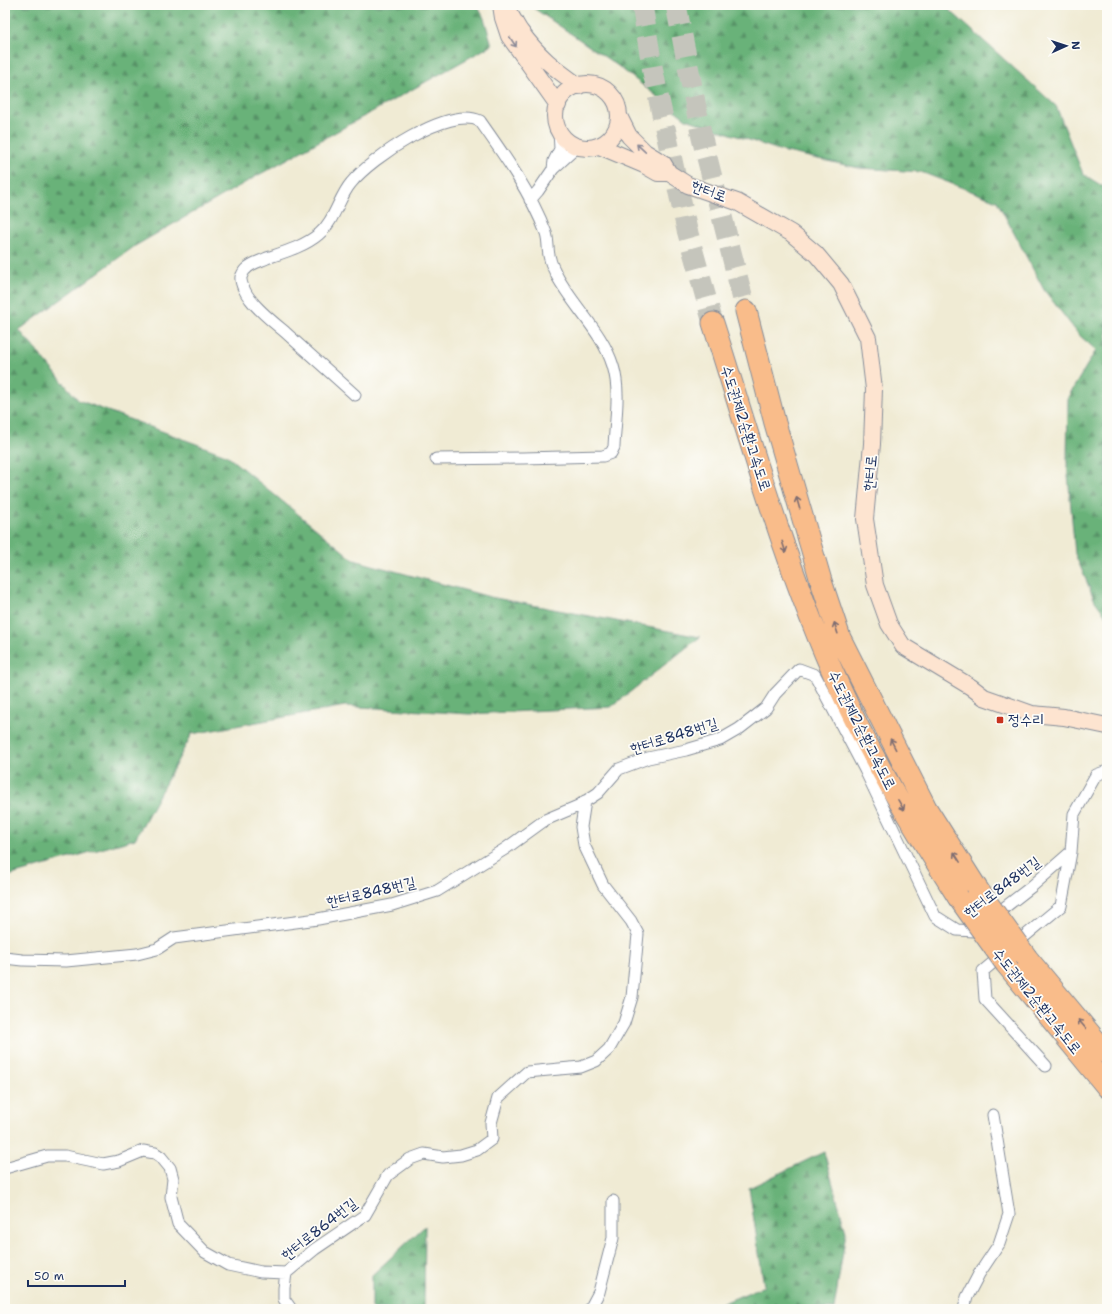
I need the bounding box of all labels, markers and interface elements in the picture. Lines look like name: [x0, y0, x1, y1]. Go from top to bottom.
north arrow: [1046, 26, 1086, 66]
one-way arrow: [509, 36, 517, 47]
text: N: [1068, 41, 1083, 51]
one-way arrow: [636, 143, 646, 152]
street label: 한터로: [689, 175, 729, 207]
street label: 수도권제2순환고속도로: [716, 363, 776, 493]
street label: 한터로: [858, 454, 882, 492]
one-way arrow: [794, 497, 801, 510]
one-way arrow: [781, 540, 789, 552]
one-way arrow: [832, 621, 839, 634]
street label: 수도권제2순환고속도로: [823, 667, 901, 793]
place label: 정수리: [1008, 710, 1044, 730]
street label: 한터로848번길: [628, 713, 720, 759]
marker: 정수리: [995, 715, 1005, 725]
one-way arrow: [889, 739, 896, 751]
one-way arrow: [897, 799, 905, 811]
one-way arrow: [953, 852, 961, 863]
street label: 한터로848번길: [960, 852, 1044, 922]
street label: 한터로848번길: [324, 872, 418, 912]
street label: 수도권제2순환고속도로: [988, 944, 1086, 1058]
one-way arrow: [1078, 1018, 1086, 1029]
street label: 한터로864번길: [277, 1193, 361, 1265]
scale bar: [28, 1262, 125, 1288]
text: 50 m: [34, 1268, 64, 1284]

